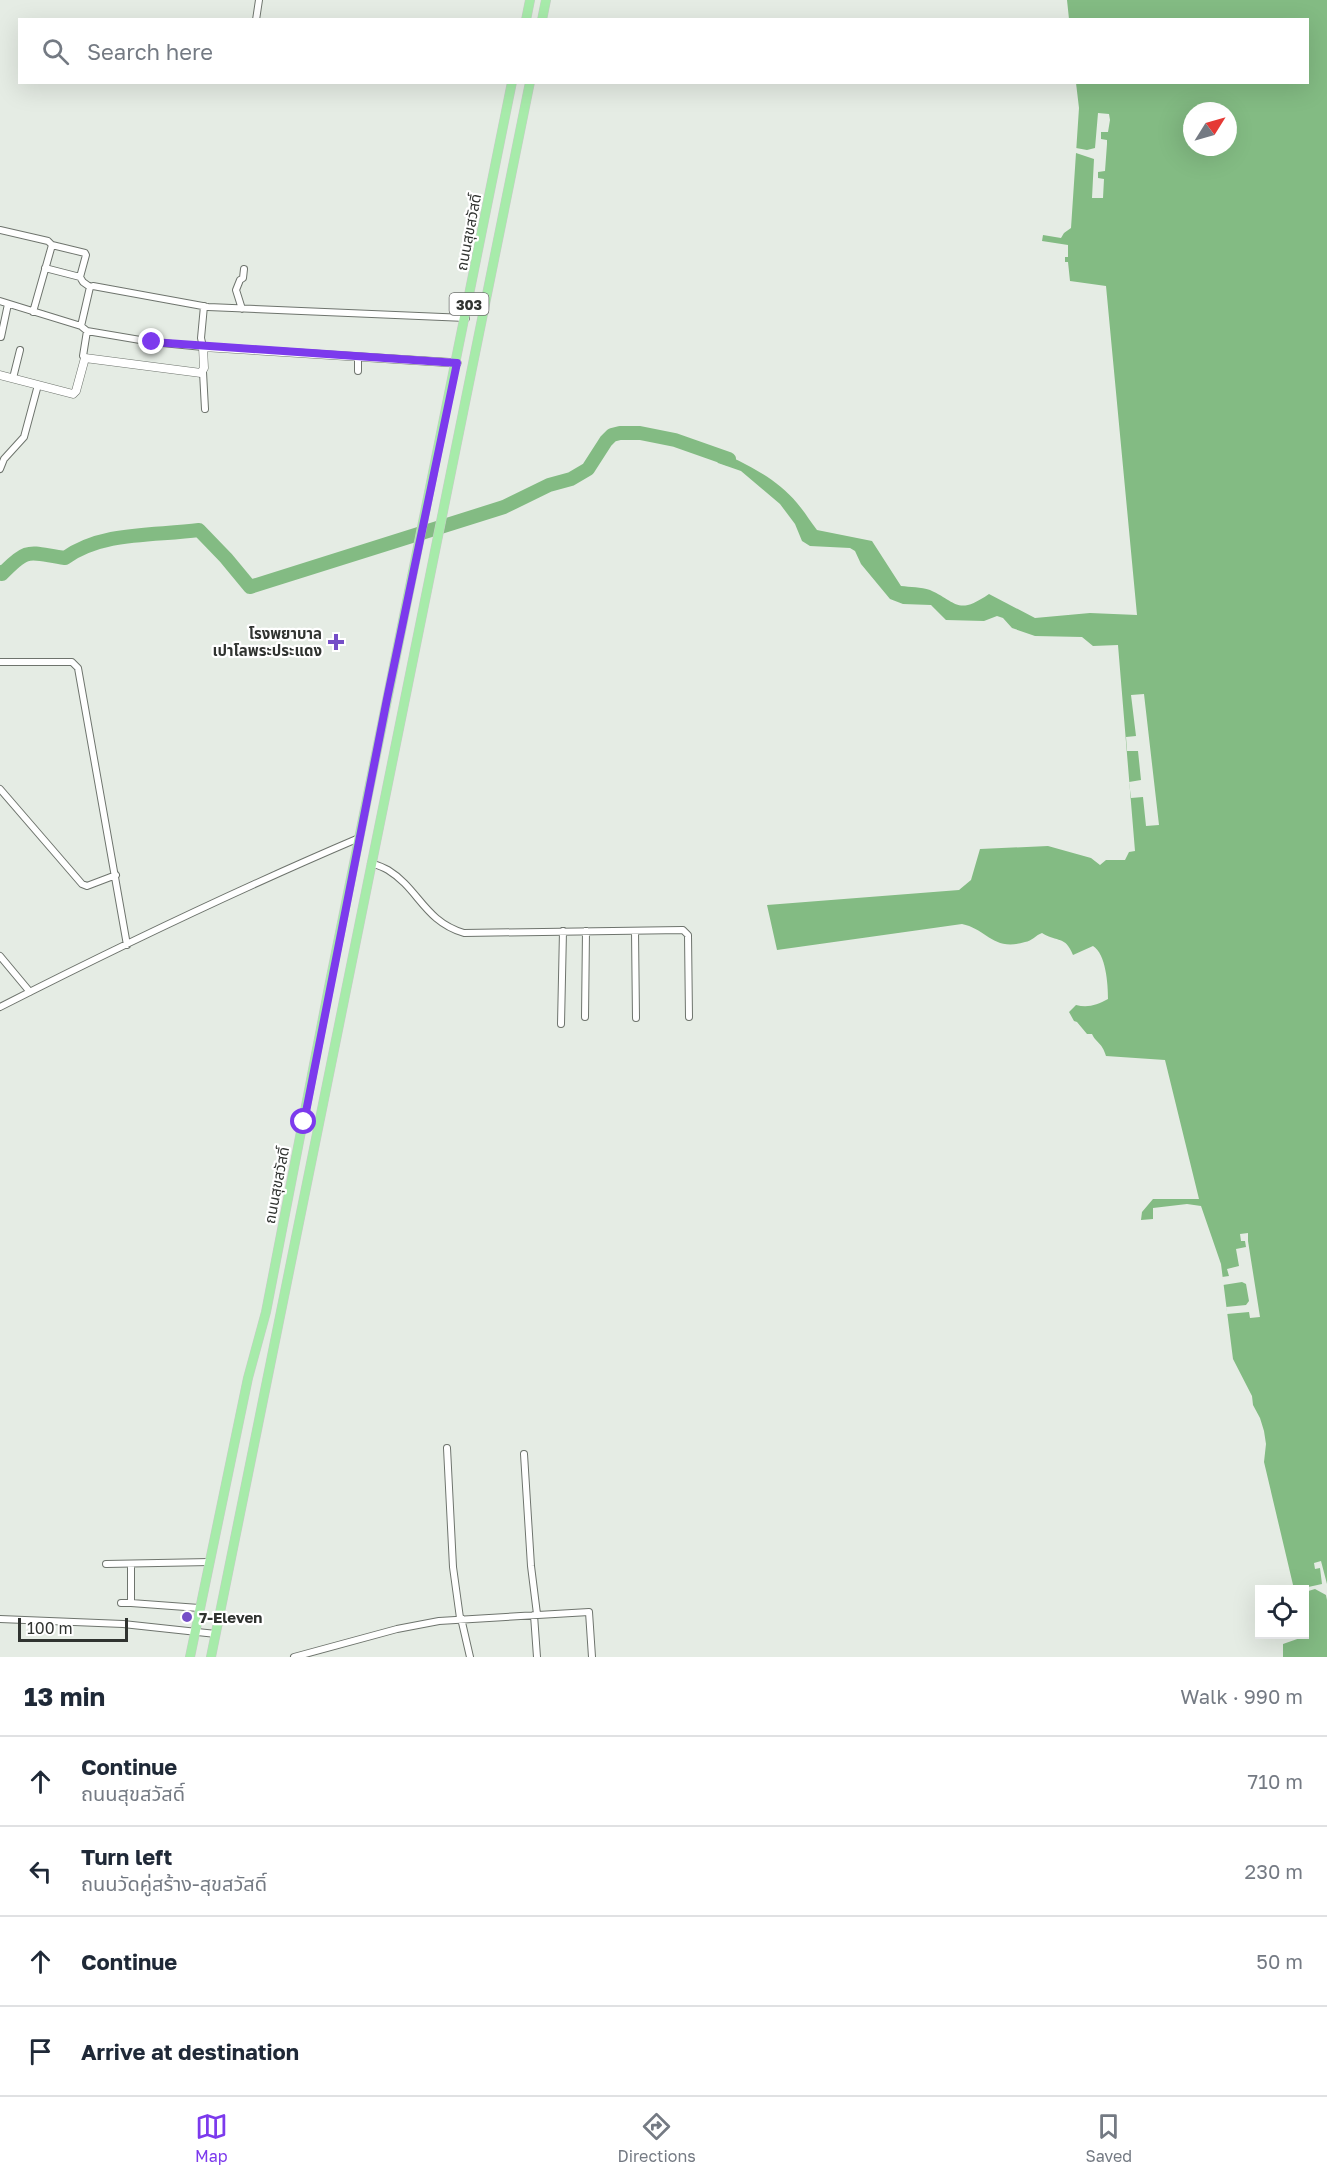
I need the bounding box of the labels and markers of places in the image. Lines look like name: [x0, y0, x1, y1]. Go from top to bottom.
place label: โรงพยาบาล เปาโลพระประแดง: [213, 624, 322, 659]
marker: โรงพยาบาล เปาโลพระประแดง: [327, 633, 345, 651]
place label: 7-Eleven: [199, 1608, 262, 1626]
marker: 7-Eleven: [180, 1610, 194, 1624]

